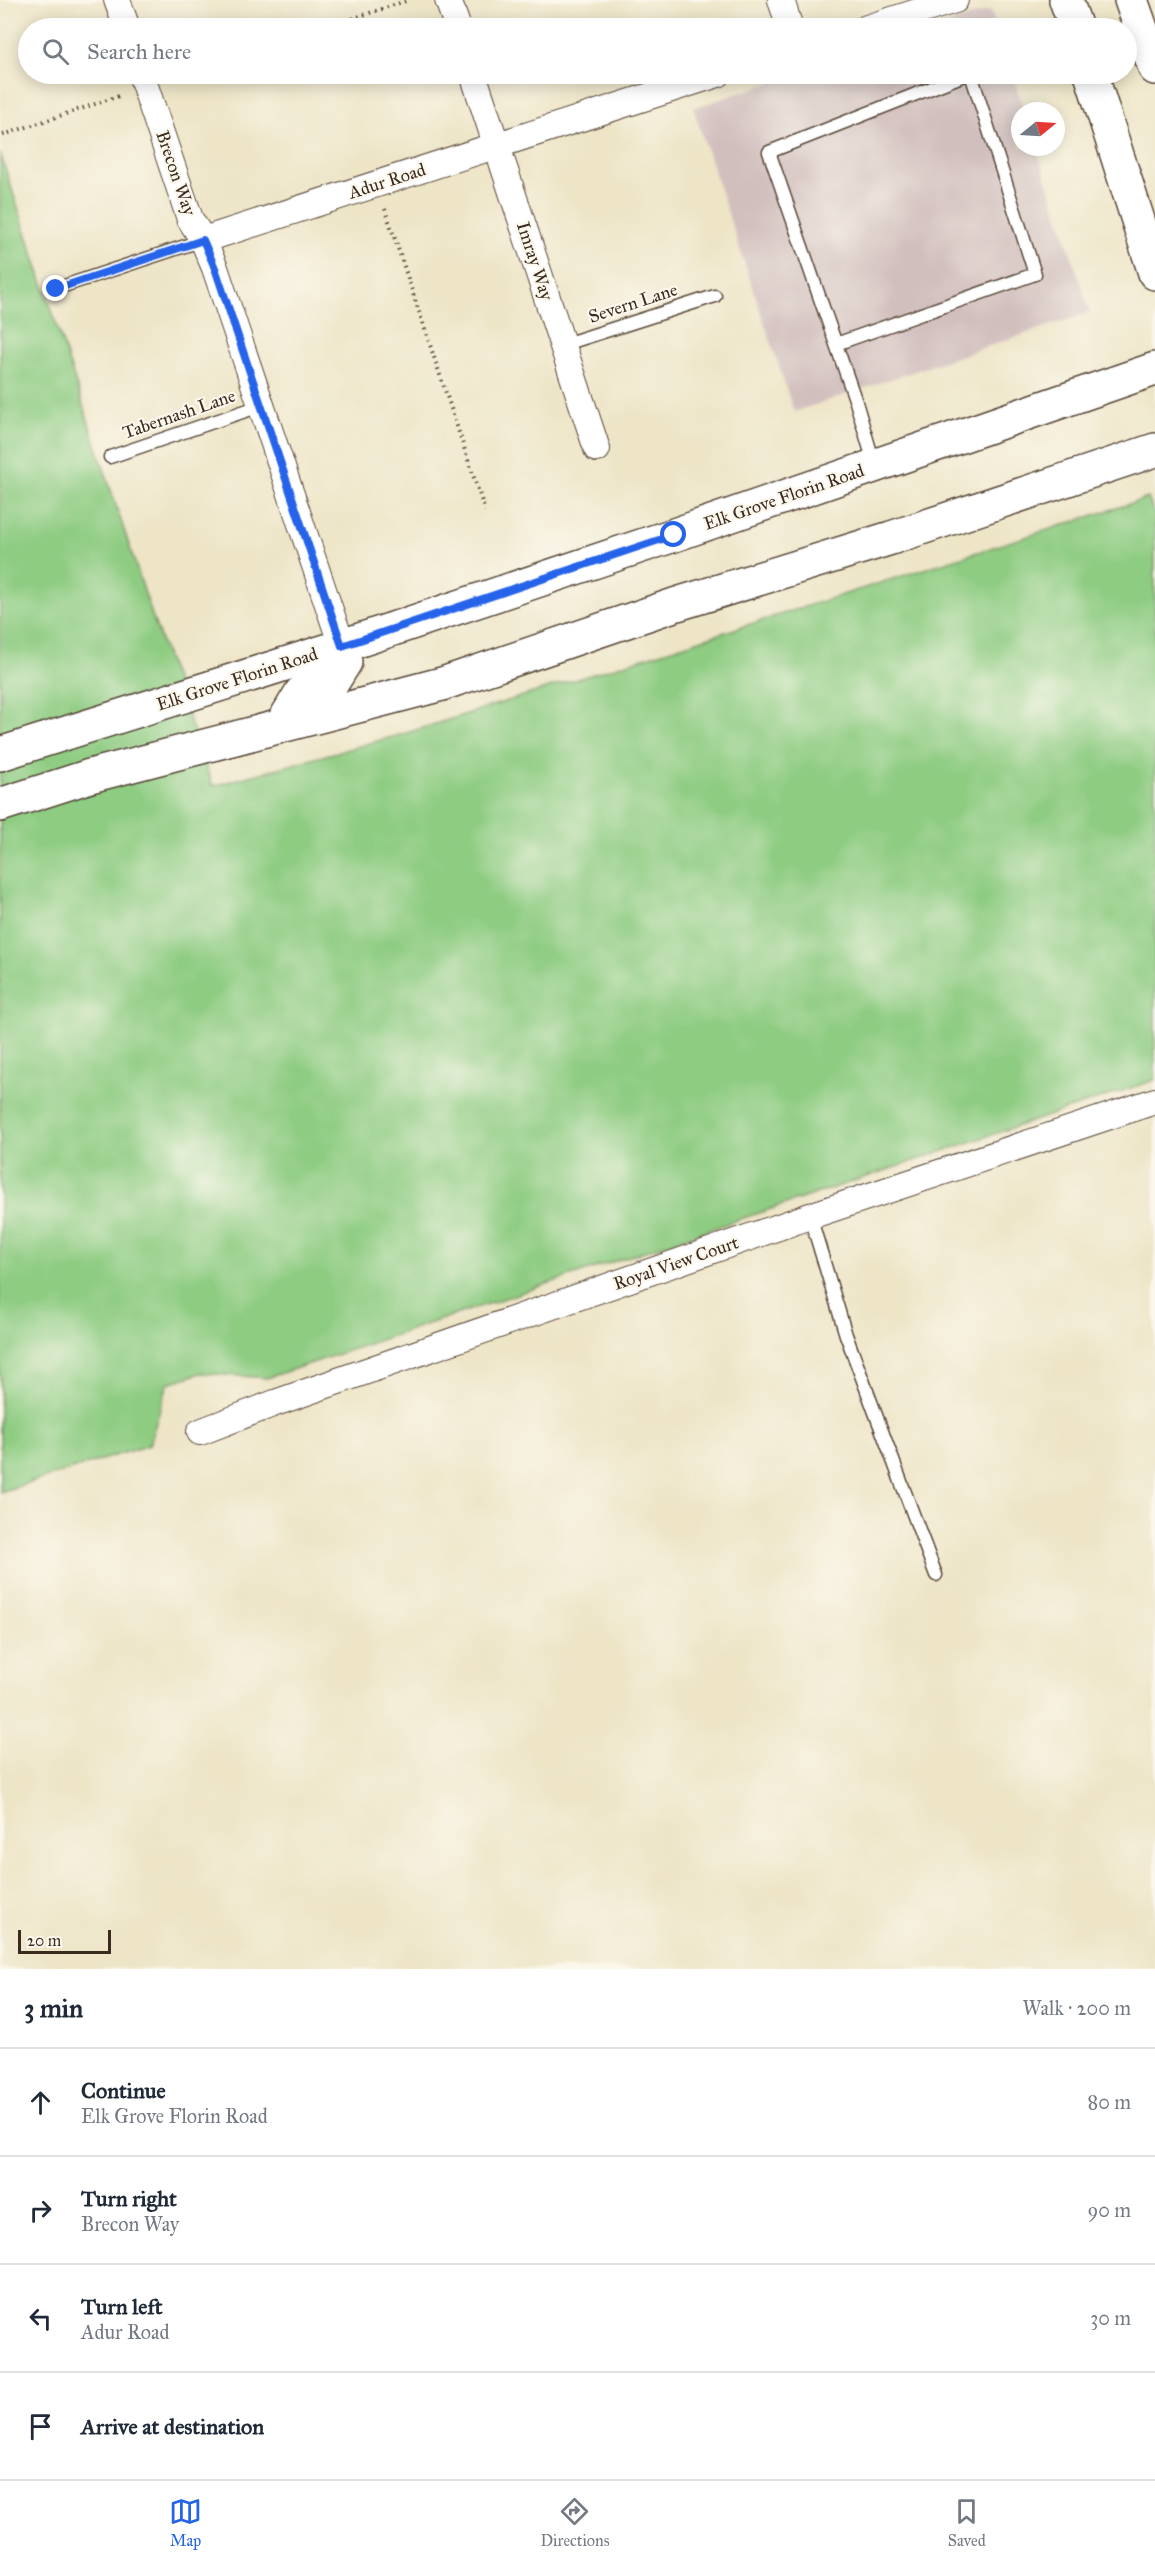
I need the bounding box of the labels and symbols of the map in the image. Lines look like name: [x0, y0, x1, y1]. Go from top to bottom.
north arrow: [1011, 102, 1065, 156]
street label: Brecon Way: [151, 128, 201, 219]
street label: Adur Road: [345, 158, 428, 204]
street label: Imray Way: [512, 219, 558, 304]
route end: [42, 275, 68, 301]
street label: Severn Lane: [586, 278, 680, 328]
street label: Tabernash Lane: [120, 384, 238, 444]
street label: Elk Grove Florin Road: [701, 459, 867, 535]
route start: [660, 521, 686, 547]
street label: Elk Grove Florin Road: [154, 643, 320, 715]
street label: Royal View Court: [610, 1231, 742, 1295]
scale bar: [18, 1927, 111, 1954]

